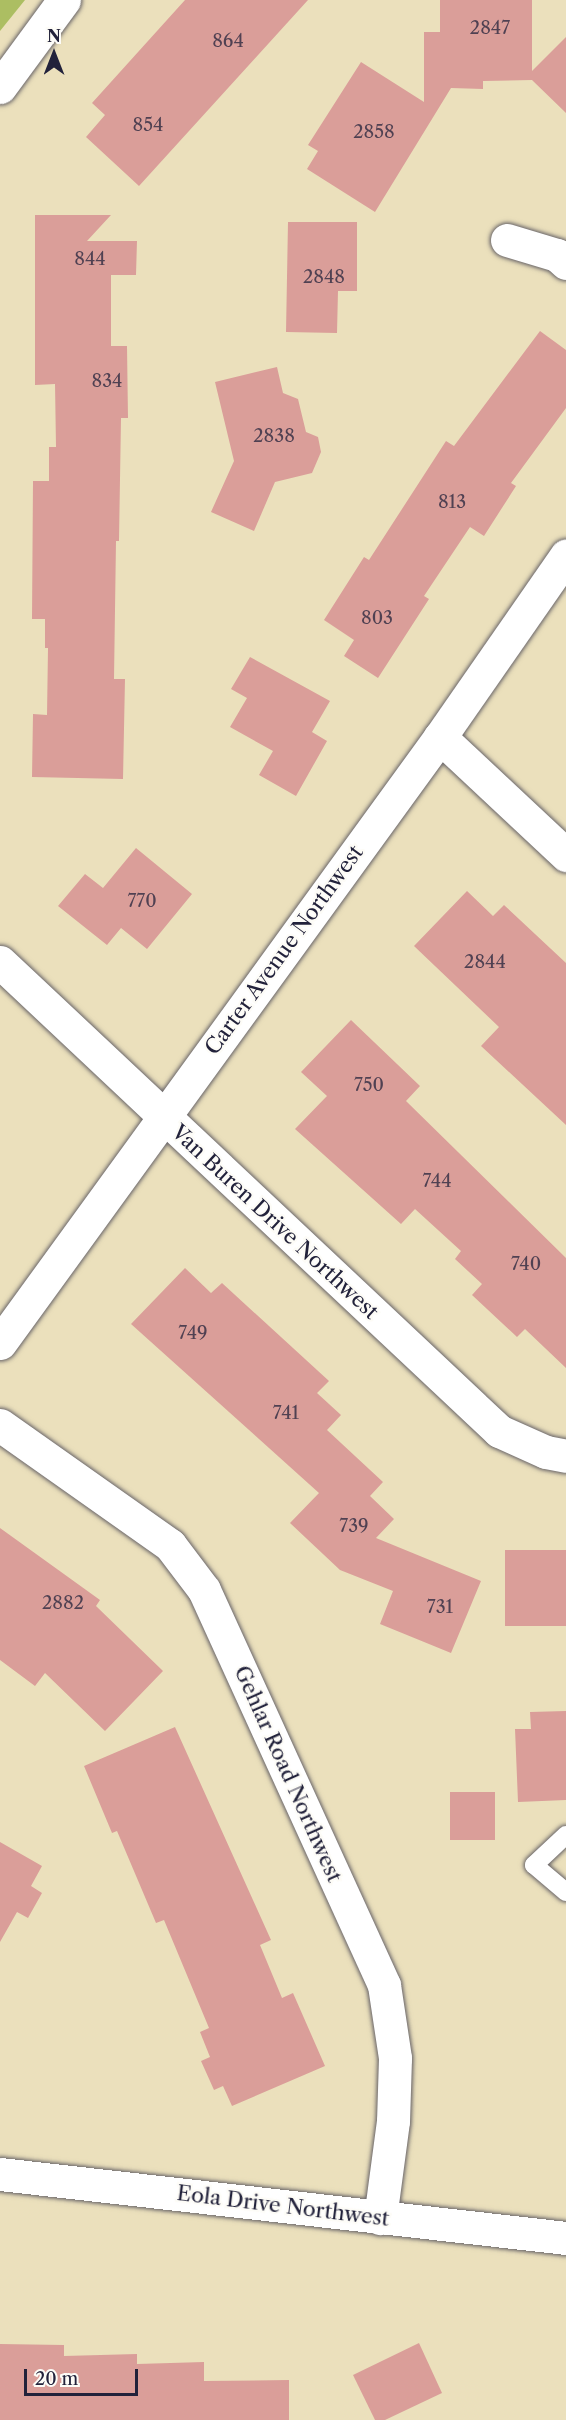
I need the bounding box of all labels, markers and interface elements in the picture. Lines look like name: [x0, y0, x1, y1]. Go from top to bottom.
house number: 2847: [470, 17, 510, 39]
north arrow: [24, 24, 84, 84]
text: N: [47, 26, 61, 46]
house number: 864: [212, 30, 244, 52]
house number: 854: [133, 114, 163, 136]
house number: 2858: [353, 121, 395, 143]
house number: 844: [74, 248, 106, 270]
house number: 2848: [303, 266, 345, 288]
house number: 834: [92, 370, 122, 392]
house number: 2838: [253, 425, 295, 447]
house number: 813: [438, 491, 466, 513]
house number: 803: [361, 607, 393, 629]
street label: Carter Avenue Northwest: [199, 840, 369, 1060]
house number: 770: [127, 890, 157, 912]
house number: 2844: [464, 951, 506, 973]
house number: 750: [354, 1074, 384, 1096]
street label: Van Buren Drive Northwest: [166, 1120, 384, 1324]
house number: 744: [422, 1170, 452, 1192]
house number: 740: [511, 1253, 541, 1275]
house number: 749: [178, 1322, 208, 1344]
house number: 741: [273, 1402, 299, 1424]
house number: 739: [339, 1515, 369, 1537]
house number: 2882: [42, 1592, 84, 1614]
house number: 731: [427, 1596, 453, 1618]
street label: Gehlar Road Northwest: [229, 1662, 347, 1886]
street label: Eola Drive Northwest: [175, 2180, 391, 2232]
scale bar: [27, 2357, 141, 2395]
text: 20 m: [35, 2368, 78, 2390]

